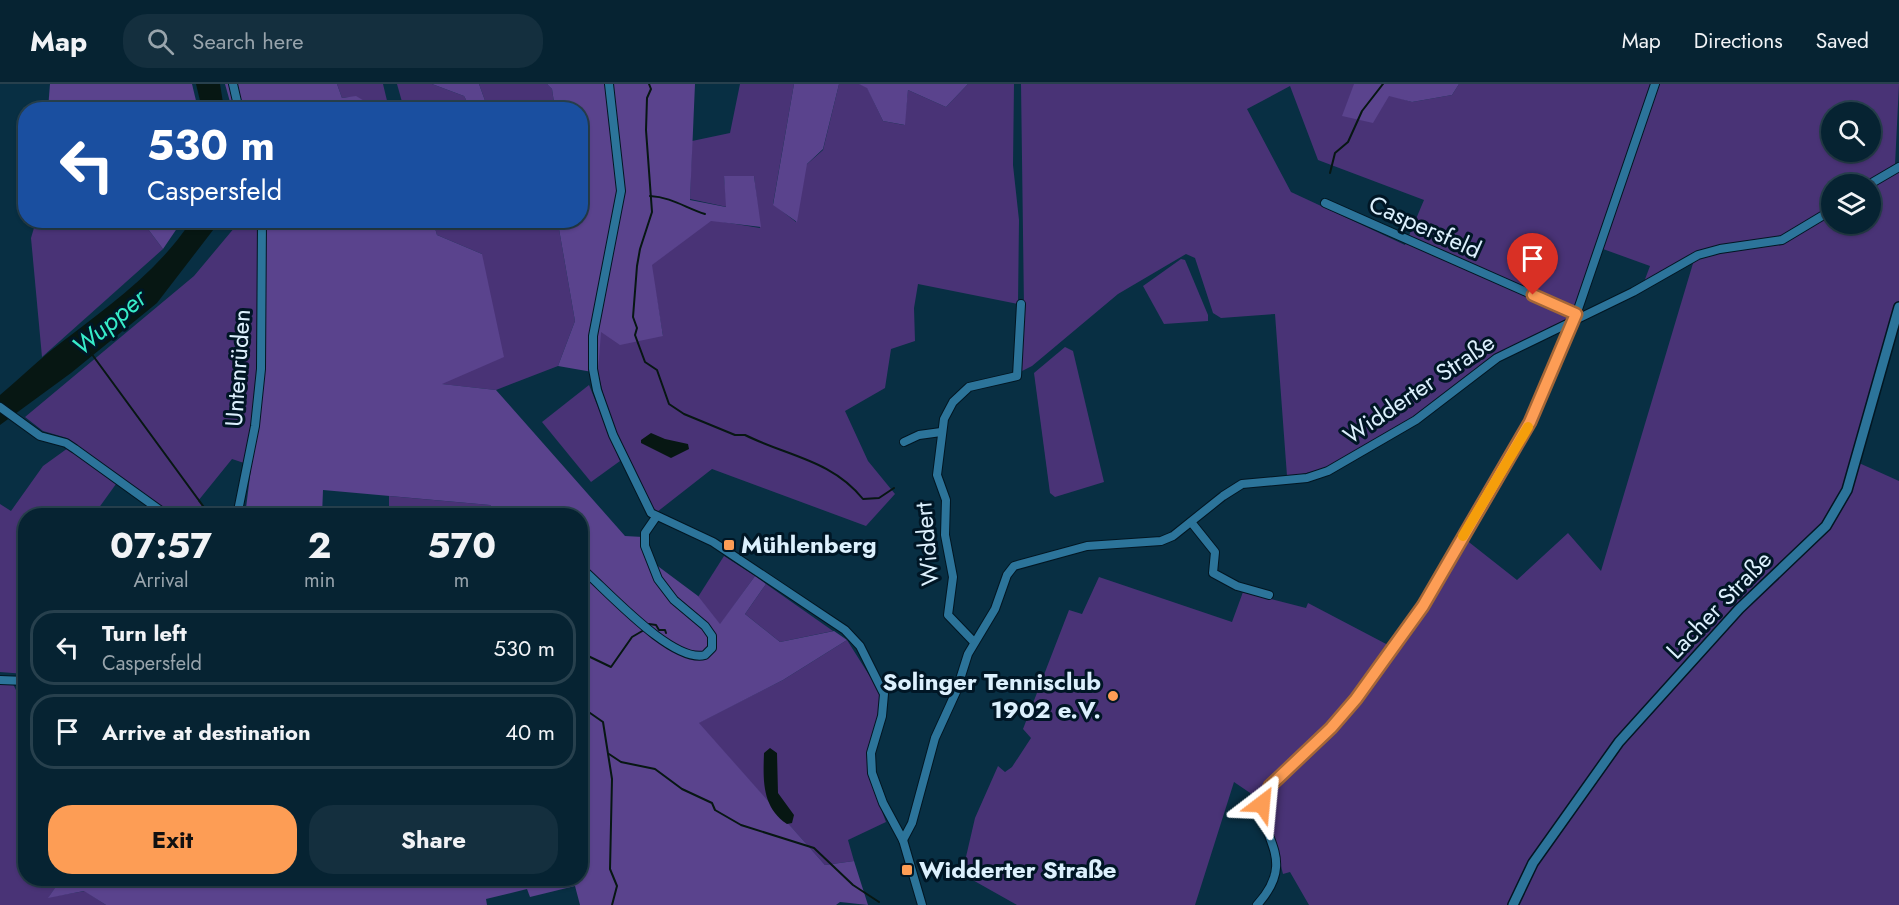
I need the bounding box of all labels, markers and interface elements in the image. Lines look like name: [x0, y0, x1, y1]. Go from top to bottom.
search box: [123, 14, 543, 68]
text: Map: [30, 21, 87, 62]
icon: search: [144, 25, 177, 58]
text: Search here: [192, 25, 304, 57]
text: Map: [1622, 26, 1661, 56]
text: Directions: [1694, 26, 1783, 56]
text: Saved: [1816, 26, 1869, 56]
map controls: [1821, 102, 1881, 234]
button: search: [1821, 102, 1881, 162]
text: 530 m: [147, 115, 275, 176]
icon: left: [48, 126, 126, 204]
text: Caspersfeld: [147, 171, 282, 210]
button: layers: [1821, 174, 1881, 234]
street label: Caspersfeld: [1363, 186, 1487, 267]
pin: [1507, 233, 1558, 295]
icon: arrive: [1516, 242, 1549, 275]
water label: Wupper: [64, 279, 155, 364]
street label: Untenrüden: [216, 308, 259, 428]
street label: Widderter Straße: [1336, 325, 1502, 452]
street label: Widdert: [905, 501, 948, 587]
text: 07:57: [110, 519, 212, 571]
text: 2: [308, 519, 331, 571]
text: 570: [427, 519, 496, 571]
place label: Mühlenberg: [741, 527, 877, 562]
marker: Mühlenberg: [722, 538, 736, 552]
street label: Lacher Straße: [1658, 543, 1779, 667]
text: Arrival: [133, 566, 189, 595]
text: min: [304, 566, 335, 595]
text: m: [454, 566, 469, 595]
text: Turn left: [102, 617, 187, 649]
icon: left: [51, 631, 84, 664]
text: 530 m: [494, 632, 555, 664]
text: Caspersfeld: [102, 649, 202, 678]
place label: Solinger Tennisclub 1902 e.V.: [883, 664, 1101, 727]
marker: Solinger Tennisclub 1902 e.V.: [1106, 689, 1120, 703]
icon: arrive: [51, 715, 84, 748]
text: Arrive at destination: [102, 716, 311, 748]
text: 40 m: [505, 716, 555, 748]
position arrow: [1230, 772, 1294, 836]
button: Exit: [48, 805, 297, 874]
button: Share: [309, 805, 558, 874]
place label: Widderter Straße: [919, 852, 1117, 887]
marker: Widderter Straße: [900, 863, 914, 877]

